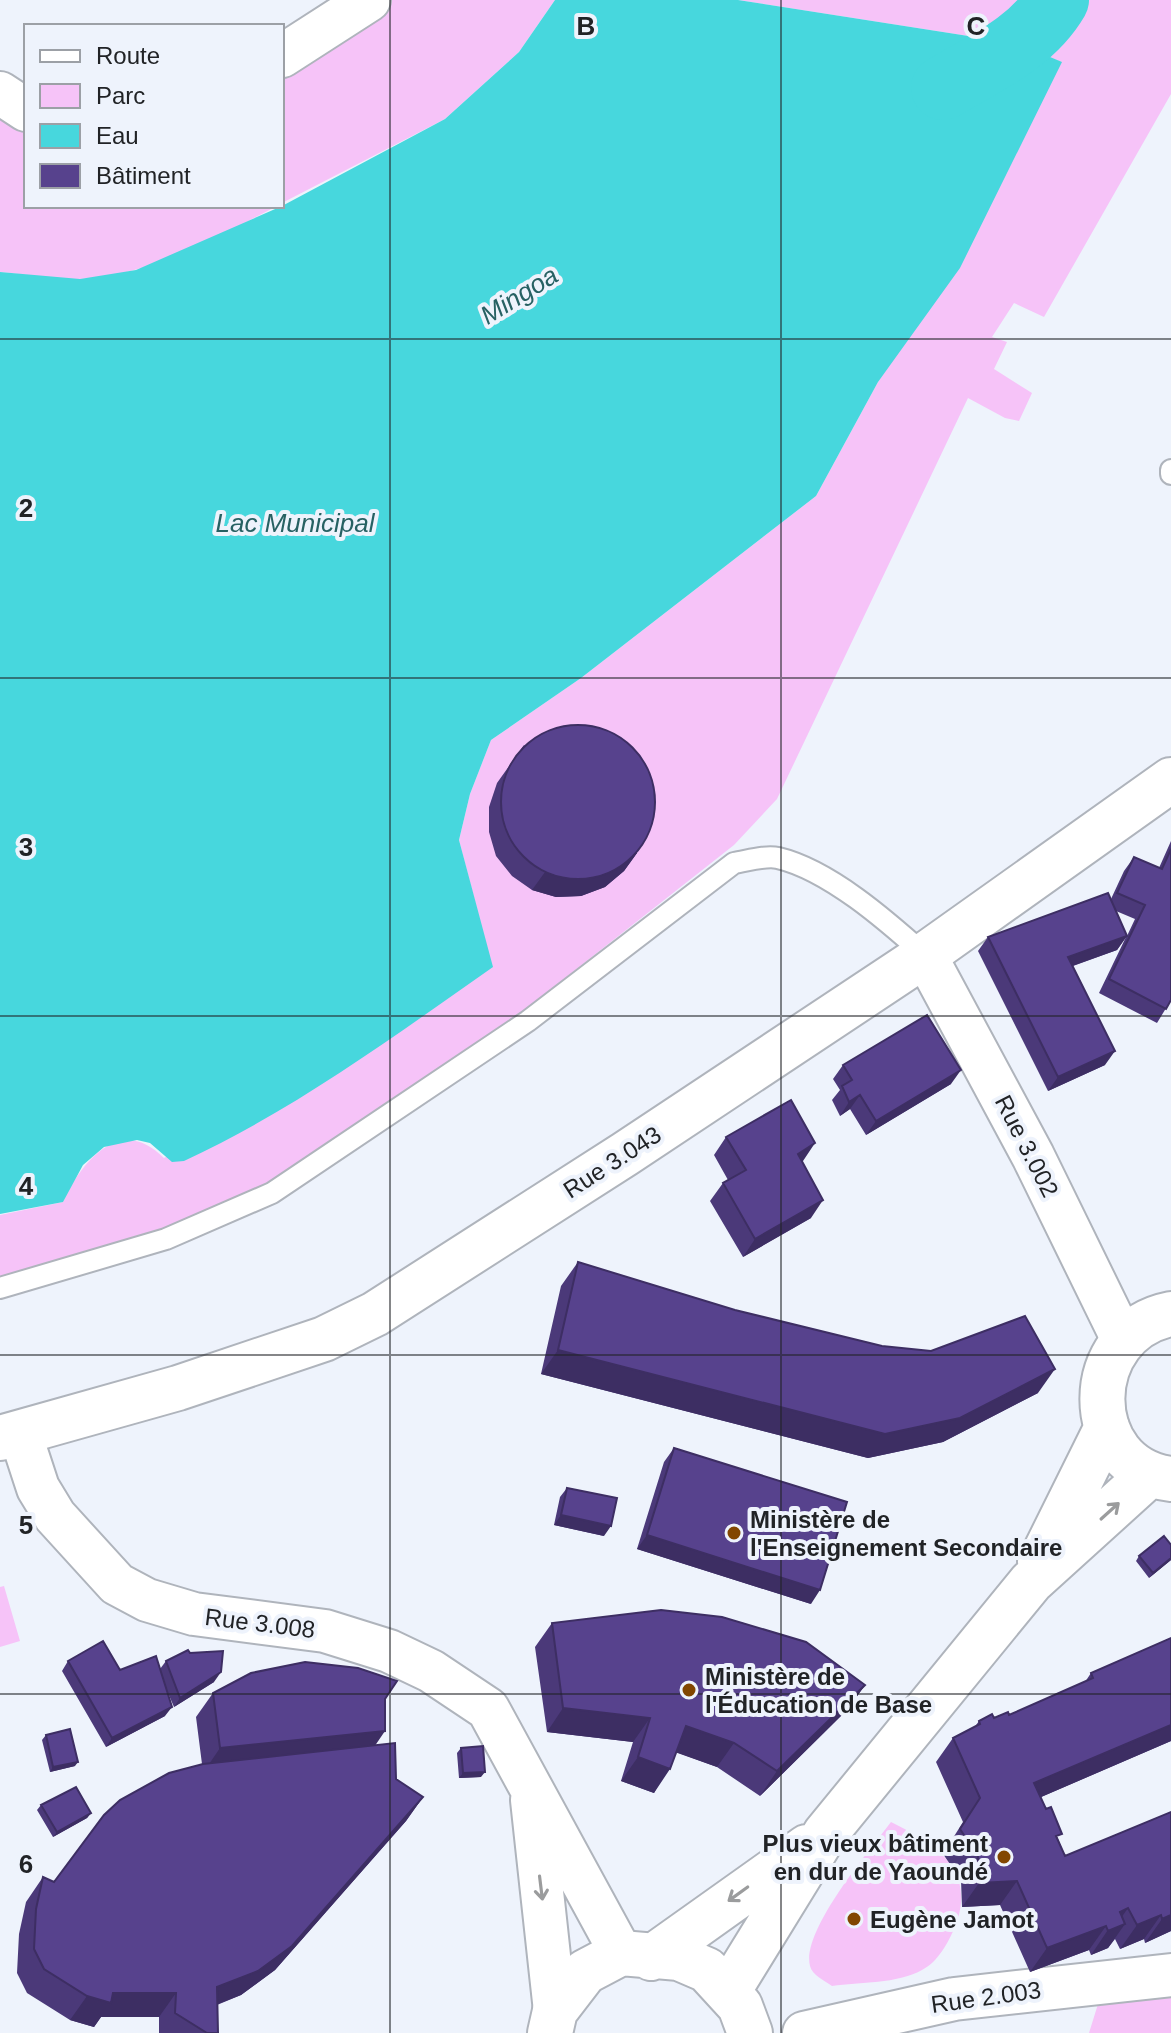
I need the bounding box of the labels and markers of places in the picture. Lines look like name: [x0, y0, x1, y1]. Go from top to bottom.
place label: Ministère de l'Enseignement Secondaire: [750, 1506, 1062, 1561]
marker: Ministère de l'Enseignement Secondaire: [725, 1524, 743, 1542]
place label: Ministère de l'Éducation de Base: [705, 1663, 932, 1718]
marker: Ministère de l'Éducation de Base: [680, 1681, 698, 1699]
place label: Plus vieux bâtiment en dur de Yaoundé: [763, 1830, 988, 1885]
marker: Plus vieux bâtiment en dur de Yaoundé: [995, 1848, 1013, 1866]
place label: Eugène Jamot: [870, 1906, 1034, 1933]
marker: Eugène Jamot: [845, 1910, 863, 1928]

